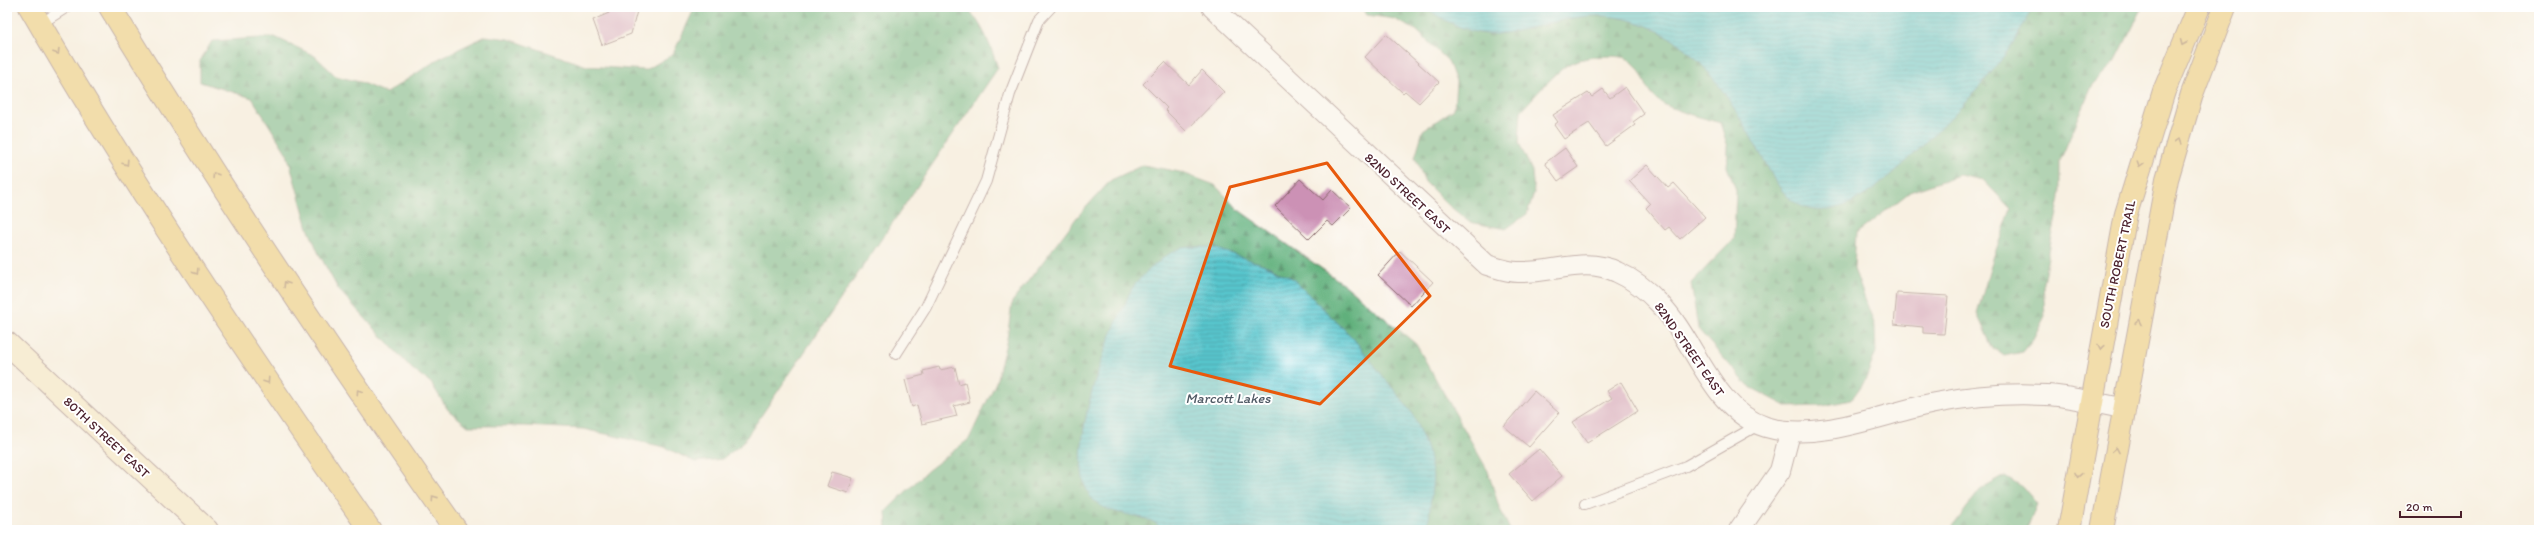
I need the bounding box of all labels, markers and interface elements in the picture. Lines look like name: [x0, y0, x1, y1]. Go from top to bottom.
one-way arrow: [2180, 38, 2188, 46]
one-way arrow: [53, 48, 60, 55]
one-way arrow: [2173, 137, 2182, 144]
street label: 82ND STREET EAST: [1362, 150, 1454, 237]
one-way arrow: [121, 159, 129, 166]
one-way arrow: [2136, 161, 2145, 168]
one-way arrow: [213, 172, 220, 179]
street label: SOUTH ROBERT TRAIL: [2097, 198, 2138, 329]
one-way arrow: [191, 268, 199, 275]
one-way arrow: [283, 281, 291, 288]
street label: 82ND STREET EAST: [1652, 299, 1728, 400]
one-way arrow: [2134, 319, 2143, 325]
one-way arrow: [2097, 344, 2106, 350]
one-way arrow: [262, 377, 270, 384]
one-way arrow: [356, 389, 364, 396]
water label: Marcott Lakes: [1186, 390, 1271, 407]
street label: 80TH STREET EAST: [61, 394, 153, 481]
one-way arrow: [2111, 447, 2120, 453]
one-way arrow: [2074, 472, 2083, 478]
scale bar: [2400, 493, 2461, 519]
one-way arrow: [432, 496, 439, 503]
text: 20 m: [2406, 500, 2433, 514]

